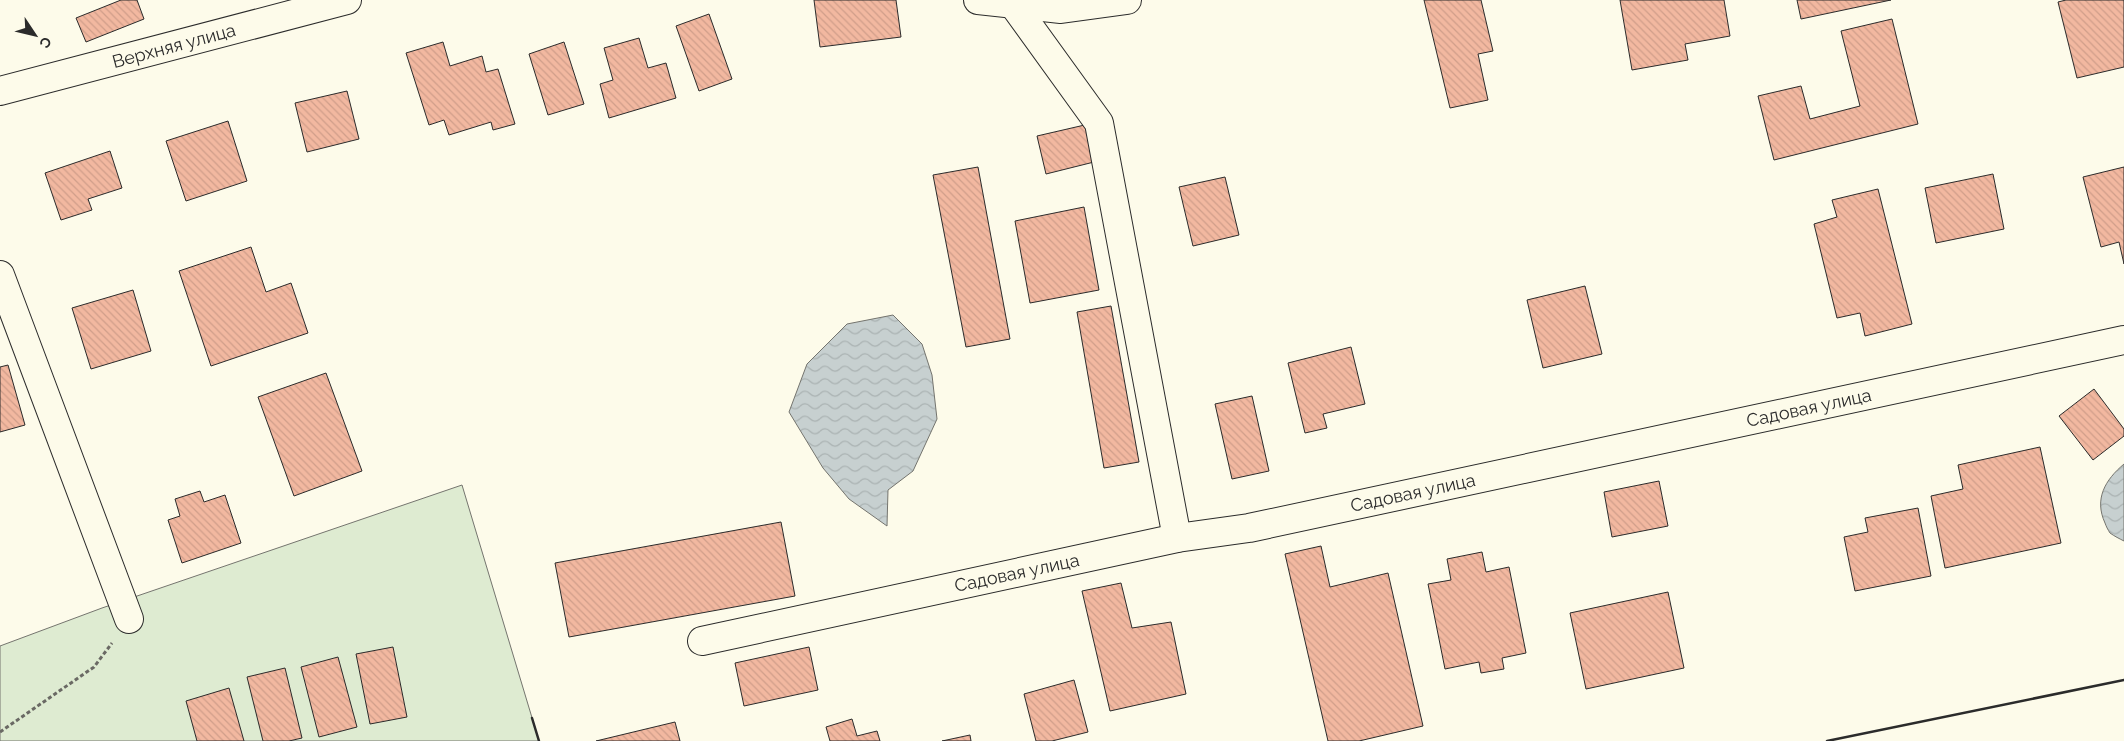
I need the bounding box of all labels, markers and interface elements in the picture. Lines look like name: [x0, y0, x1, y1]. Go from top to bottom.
north arrow: [10, 10, 60, 60]
street label: Верхняя улица: [110, 19, 238, 72]
text: С: [36, 34, 55, 51]
street label: Садовая улица: [1745, 384, 1873, 431]
street label: Садовая улица: [1349, 469, 1477, 516]
street label: Садовая улица: [953, 549, 1081, 596]

